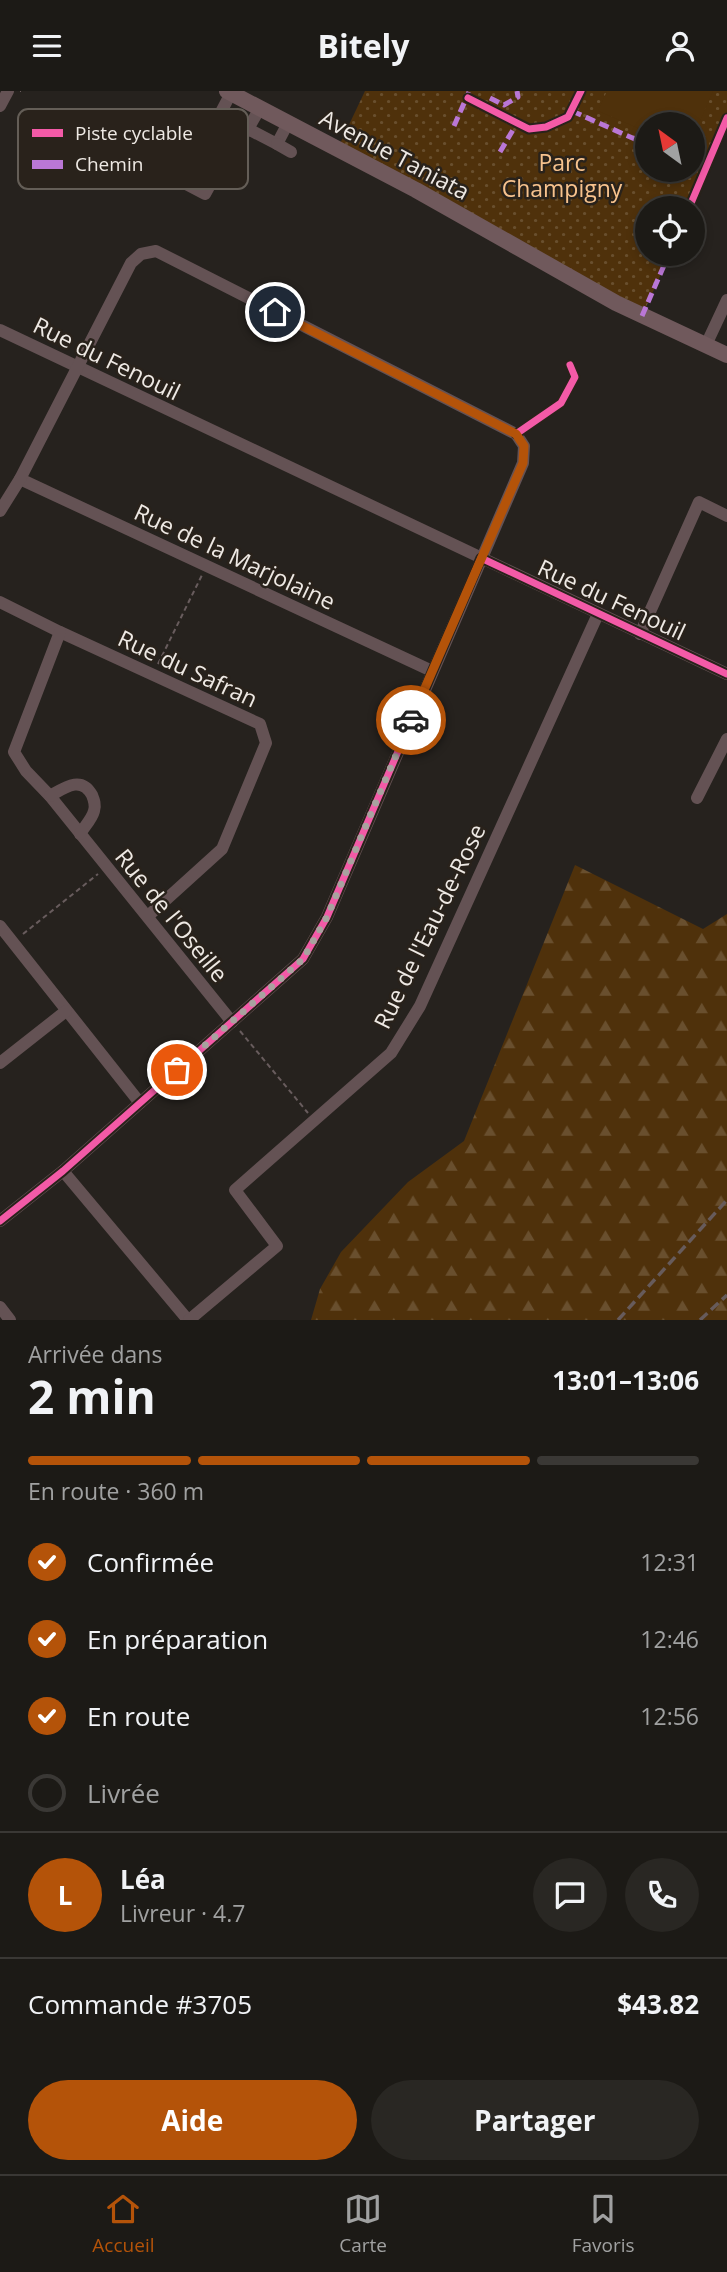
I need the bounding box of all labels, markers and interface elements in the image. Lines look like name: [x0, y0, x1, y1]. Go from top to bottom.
text: Bitely: [317, 24, 410, 67]
icon: menu: [28, 27, 66, 65]
icon: person: [661, 27, 699, 65]
street label: Avenue Taniata: [315, 101, 475, 207]
legend: [18, 109, 248, 189]
north arrow: [635, 112, 705, 182]
map controls: [635, 112, 705, 266]
text: Piste cyclable: [75, 120, 193, 146]
park label: Parc Champigny: [502, 146, 623, 204]
text: Chemin: [75, 151, 143, 177]
button: locate: [635, 196, 705, 266]
pin: [245, 282, 305, 342]
icon: home: [256, 293, 294, 331]
street label: Rue du Fenouil: [28, 309, 186, 407]
street label: Rue de la Marjolaine: [129, 495, 341, 617]
street label: Rue du Fenouil: [533, 551, 691, 647]
street label: Rue du Safran: [113, 622, 263, 714]
courier: [376, 685, 446, 755]
icon: car: [392, 701, 430, 739]
street label: Rue de l'Eau-de-Rose: [365, 818, 493, 1034]
street label: Rue de l'Oseille: [108, 842, 236, 988]
pin: [147, 1040, 207, 1100]
icon: bag: [158, 1051, 196, 1089]
text: Arrivée dans: [28, 1338, 162, 1370]
text: 13:01–13:06: [552, 1362, 699, 1398]
text: 2 min: [28, 1365, 156, 1427]
text: En route · 360 m: [28, 1475, 204, 1507]
icon: check: [28, 1543, 66, 1581]
text: Confirmée: [87, 1544, 214, 1580]
text: 12:31: [640, 1546, 699, 1578]
icon: check: [28, 1620, 66, 1658]
text: En préparation: [87, 1621, 268, 1657]
text: 12:46: [640, 1623, 699, 1655]
icon: check: [28, 1697, 66, 1735]
text: En route: [87, 1698, 190, 1734]
text: 12:56: [640, 1700, 699, 1732]
text: Livrée: [87, 1775, 160, 1811]
button: chat: [533, 1858, 607, 1932]
button: phone: [625, 1858, 699, 1932]
text: Léa: [120, 1861, 166, 1897]
text: L: [58, 1877, 72, 1913]
text: Livreur · 4.7: [120, 1897, 245, 1929]
text: Commande #3705: [28, 1986, 252, 2022]
text: $43.82: [617, 1986, 699, 2022]
button: Aide: [28, 2080, 357, 2160]
button: Partager: [371, 2080, 699, 2160]
tab: Accueil: [92, 2190, 155, 2258]
tab: Carte: [339, 2190, 387, 2258]
tab: Favoris: [572, 2190, 635, 2258]

